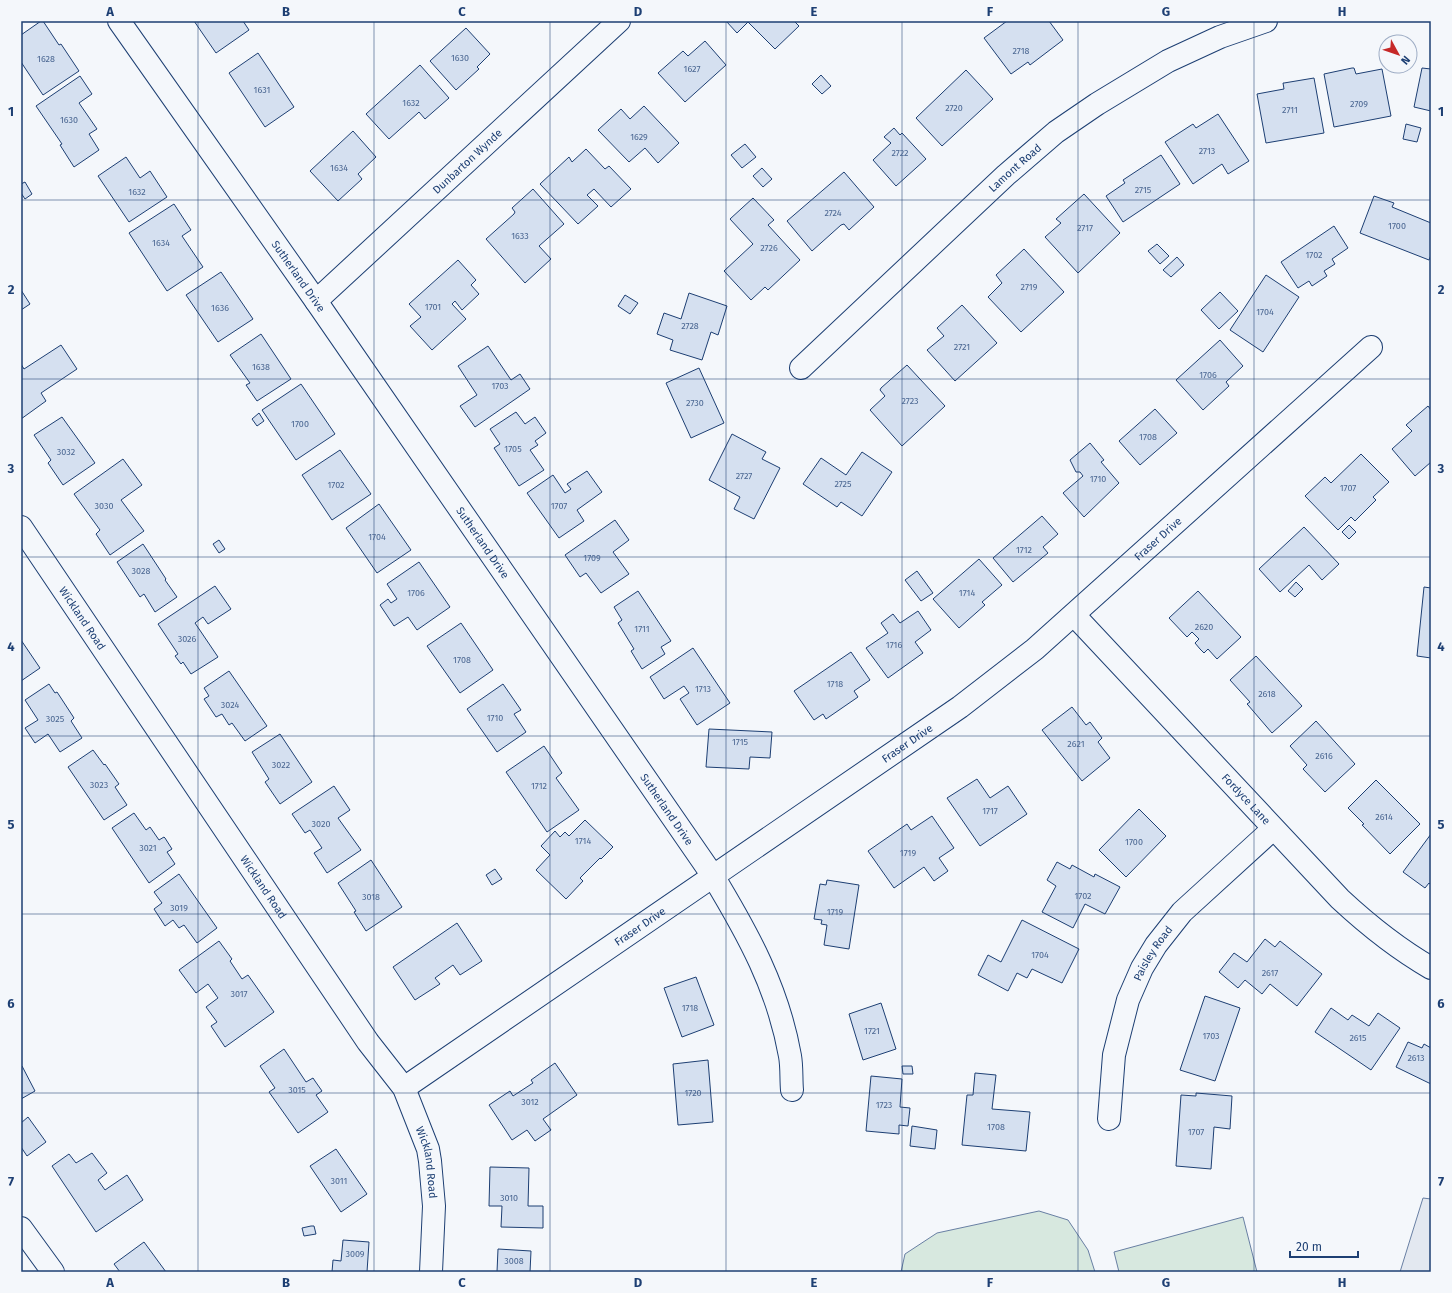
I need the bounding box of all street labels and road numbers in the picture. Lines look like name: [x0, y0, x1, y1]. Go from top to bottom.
street label: Dunbarton Wynde: [430, 126, 505, 197]
street label: Lamont Road: [986, 141, 1044, 195]
street label: Sutherland Drive: [269, 238, 328, 315]
street label: Sutherland Drive: [453, 505, 512, 581]
street label: Fraser Drive: [1132, 514, 1184, 563]
street label: Wickland Road: [56, 584, 108, 653]
street label: Fraser Drive: [879, 722, 935, 766]
street label: Sutherland Drive: [637, 771, 696, 848]
street label: Fordyce Lane: [1219, 771, 1273, 827]
street label: Wickland Road: [237, 853, 289, 921]
street label: Fraser Drive: [612, 905, 668, 949]
street label: Paisley Road: [1131, 924, 1176, 983]
street label: Wickland Road: [413, 1125, 439, 1199]

